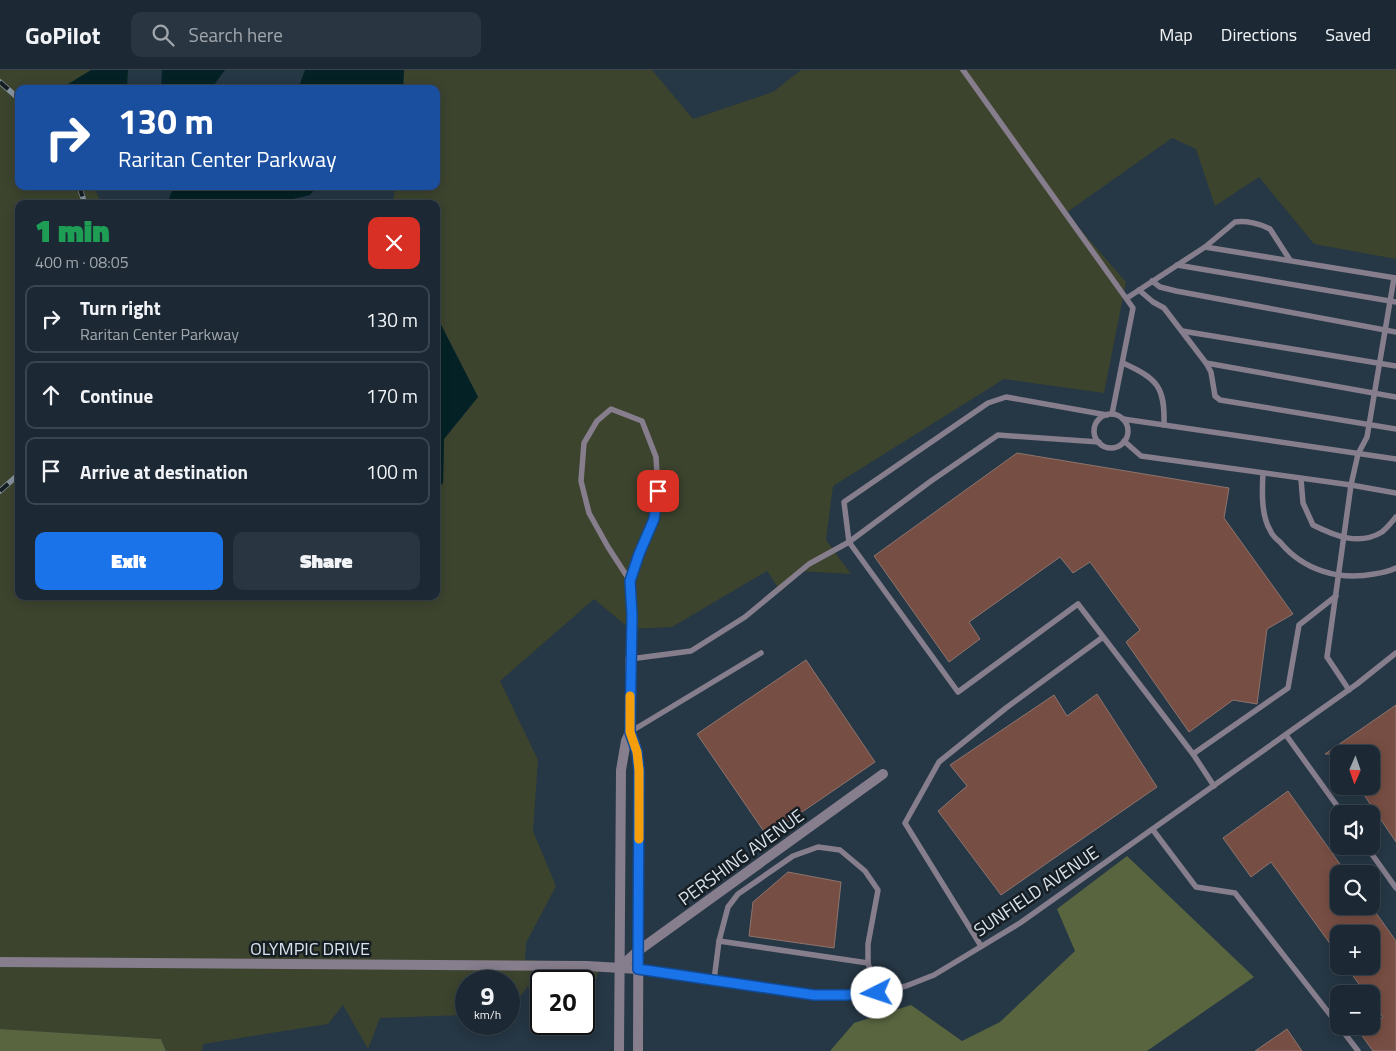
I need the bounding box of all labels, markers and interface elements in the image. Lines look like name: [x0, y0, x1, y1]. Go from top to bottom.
search box: [131, 12, 481, 57]
text: GoPilot: [25, 17, 101, 53]
text: Search here: [189, 20, 283, 49]
icon: search: [149, 21, 177, 49]
text: Map: [1159, 21, 1193, 48]
text: Directions: [1221, 21, 1297, 48]
text: Saved: [1325, 21, 1371, 48]
text: 130 m: [118, 94, 214, 148]
icon: right: [35, 105, 100, 170]
text: Raritan Center Parkway: [118, 142, 337, 176]
text: 1 min: [35, 208, 110, 254]
button: close: [368, 217, 420, 269]
text: 400 m · 08:05: [35, 250, 129, 274]
text: Turn right: [80, 293, 161, 322]
icon: right: [37, 305, 65, 333]
text: 130 m: [366, 305, 418, 334]
text: Raritan Center Parkway: [80, 322, 239, 346]
icon: ahead: [37, 381, 65, 409]
text: Continue: [80, 381, 153, 410]
text: 170 m: [366, 381, 418, 410]
icon: arrive: [37, 457, 65, 485]
text: Arrive at destination: [80, 457, 248, 486]
text: 100 m: [366, 457, 418, 486]
pin: [637, 470, 679, 512]
icon: arrive: [644, 477, 672, 505]
button: Exit: [35, 532, 223, 590]
button: Share: [233, 532, 420, 590]
north arrow: [1330, 745, 1380, 795]
map controls: [1330, 745, 1380, 1035]
street label: PERSHING AVENUE: [673, 802, 809, 912]
button: sound: [1330, 805, 1380, 855]
street label: SUNFIELD AVENUE: [968, 839, 1104, 943]
button: search: [1330, 865, 1380, 915]
button: +: [1330, 925, 1380, 975]
street label: OLYMPIC DRIVE: [250, 935, 370, 962]
position arrow: [850, 966, 902, 1018]
speed limit sign: 20: [530, 970, 595, 1035]
text: 9: [480, 977, 495, 1015]
button: −: [1330, 985, 1380, 1035]
text: km/h: [474, 1005, 501, 1024]

